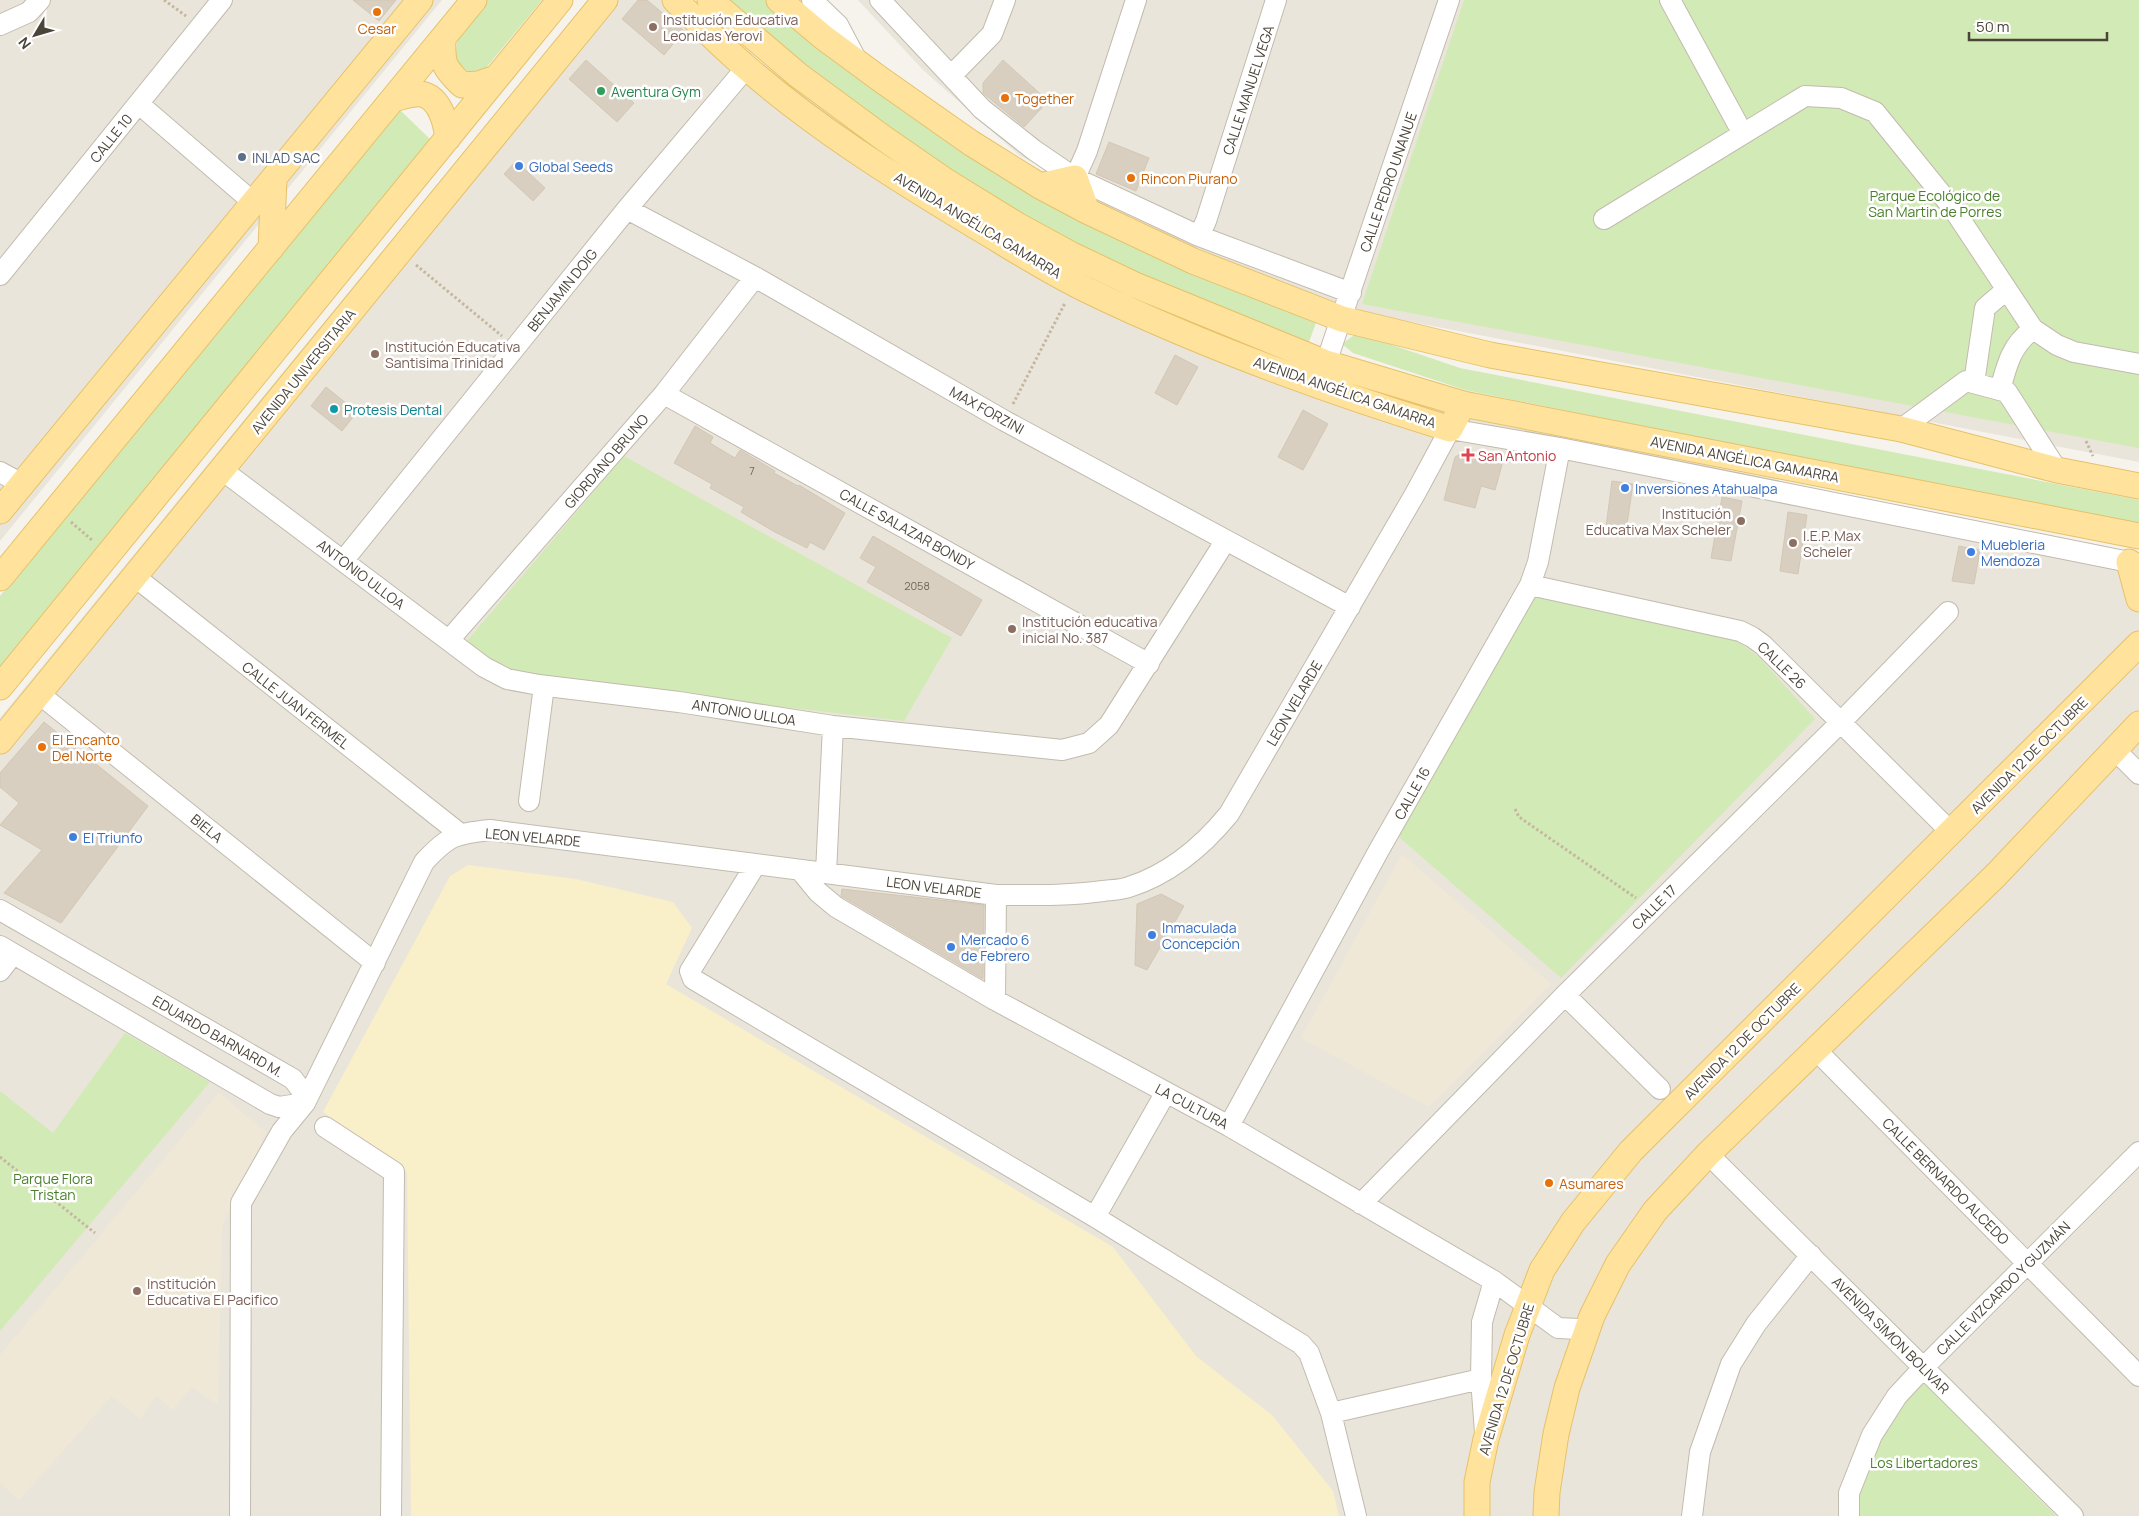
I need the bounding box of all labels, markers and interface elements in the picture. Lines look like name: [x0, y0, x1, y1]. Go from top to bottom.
marker: Cesar: [371, 6, 383, 18]
north arrow: [10, 10, 60, 60]
place label: Institución Educativa Leonidas Yerovi: [663, 10, 798, 45]
scale bar: [1969, 10, 2106, 42]
text: 50 m: [1976, 16, 2010, 37]
place label: Cesar: [358, 19, 396, 38]
marker: Institución Educativa Leonidas Yerovi: [647, 21, 659, 33]
street label: CALLE MANUEL VEGA: [1218, 23, 1278, 157]
text: N: [14, 33, 35, 53]
place label: Aventura Gym: [611, 82, 701, 101]
marker: Aventura Gym: [595, 85, 607, 97]
place label: Together: [1015, 89, 1074, 108]
marker: Together: [999, 92, 1011, 104]
street label: CALLE PEDRO UNANUE: [1355, 109, 1421, 255]
street label: CALLE 10: [85, 110, 137, 166]
place label: INLAD SAC: [252, 148, 320, 167]
marker: INLAD SAC: [236, 151, 248, 163]
place label: Global Seeds: [529, 157, 613, 176]
marker: Global Seeds: [513, 160, 525, 172]
street label: AVENIDA ANGÉLICA GAMARRA: [891, 167, 1065, 283]
place label: Rincon Piurano: [1141, 169, 1237, 188]
marker: Rincon Piurano: [1125, 172, 1137, 184]
park label: Parque Ecológico de San Martin de Porres: [1868, 186, 2002, 221]
street label: BENJAMIN DOIG: [523, 245, 601, 335]
street label: AVENIDA UNIVERSITARIA: [247, 304, 359, 437]
place label: Institución Educativa Santisima Trinidad: [385, 337, 520, 372]
marker: Institución Educativa Santisima Trinidad: [369, 348, 381, 360]
street label: AVENIDA ANGÉLICA GAMARRA: [1251, 352, 1439, 432]
street label: MAX FORZINI: [946, 382, 1028, 438]
place label: Protesis Dental: [344, 400, 442, 419]
marker: Protesis Dental: [328, 403, 340, 415]
street label: GIORDANO BRUNO: [560, 410, 652, 512]
street label: AVENIDA ANGÉLICA GAMARRA: [1649, 431, 1841, 487]
place label: San Antonio: [1478, 446, 1556, 465]
marker: San Antonio: [1462, 449, 1474, 461]
house number: 7: [749, 463, 755, 478]
place label: Inversiones Atahualpa: [1635, 479, 1778, 498]
marker: Inversiones Atahualpa: [1619, 482, 1631, 494]
street label: CALLE SALAZAR BONDY: [836, 484, 978, 574]
place label: Institución Educativa Max Scheler: [1586, 504, 1731, 539]
marker: Institución Educativa Max Scheler: [1735, 515, 1747, 527]
place label: I.E.P. Max Scheler: [1803, 526, 1861, 561]
street label: ANTONIO ULLOA: [313, 535, 409, 613]
place label: Muebleria Mendoza: [1981, 535, 2045, 570]
marker: I.E.P. Max Scheler: [1787, 537, 1799, 549]
marker: Muebleria Mendoza: [1965, 546, 1977, 558]
house number: 2058: [904, 578, 930, 593]
place label: Institución educativa inicial No. 387: [1022, 612, 1158, 647]
marker: Institución educativa inicial No. 387: [1006, 623, 1018, 635]
street label: CALLE 26: [1754, 637, 1810, 693]
street label: CALLE JUAN FERMEL: [238, 657, 354, 753]
street label: LEON VELARDE: [1262, 657, 1326, 749]
street label: AVENIDA 12 DE OCTUBRE: [1966, 692, 2092, 818]
street label: ANTONIO ULLOA: [691, 694, 798, 730]
place label: El Encanto Del Norte: [52, 730, 120, 765]
marker: El Encanto Del Norte: [36, 741, 48, 753]
street label: CALLE 16: [1390, 763, 1434, 823]
street label: BIELA: [187, 809, 227, 847]
street label: LEON VELARDE: [484, 823, 582, 851]
place label: El Triunfo: [83, 828, 143, 847]
marker: El Triunfo: [67, 831, 79, 843]
street label: LEON VELARDE: [885, 872, 983, 902]
street label: CALLE 17: [1627, 880, 1681, 934]
place label: Inmaculada Concepción: [1162, 918, 1240, 953]
marker: Inmaculada Concepción: [1146, 929, 1158, 941]
place label: Mercado 6 de Febrero: [961, 930, 1030, 965]
marker: Mercado 6 de Febrero: [945, 941, 957, 953]
street label: AVENIDA 12 DE OCTUBRE: [1679, 978, 1805, 1104]
street label: EDUARDO BARNARD M.: [149, 991, 287, 1081]
street label: LA CULTURA: [1152, 1079, 1232, 1133]
street label: CALLE BERNARDO ALCEDO: [1878, 1113, 2014, 1249]
park label: Parque Flora Tristan: [13, 1169, 93, 1204]
place label: Asumares: [1559, 1174, 1624, 1193]
marker: Asumares: [1543, 1177, 1555, 1189]
street label: CALLE VIZCARDO Y GUZMÁN: [1932, 1217, 2074, 1359]
street label: AVENIDA SIMON BOLIVAR: [1828, 1272, 1954, 1398]
place label: Institución Educativa El Pacifico: [147, 1274, 278, 1309]
marker: Institución Educativa El Pacifico: [131, 1285, 143, 1297]
street label: AVENIDA 12 DE OCTUBRE: [1474, 1301, 1538, 1457]
park label: Los Libertadores: [1870, 1453, 1978, 1472]

